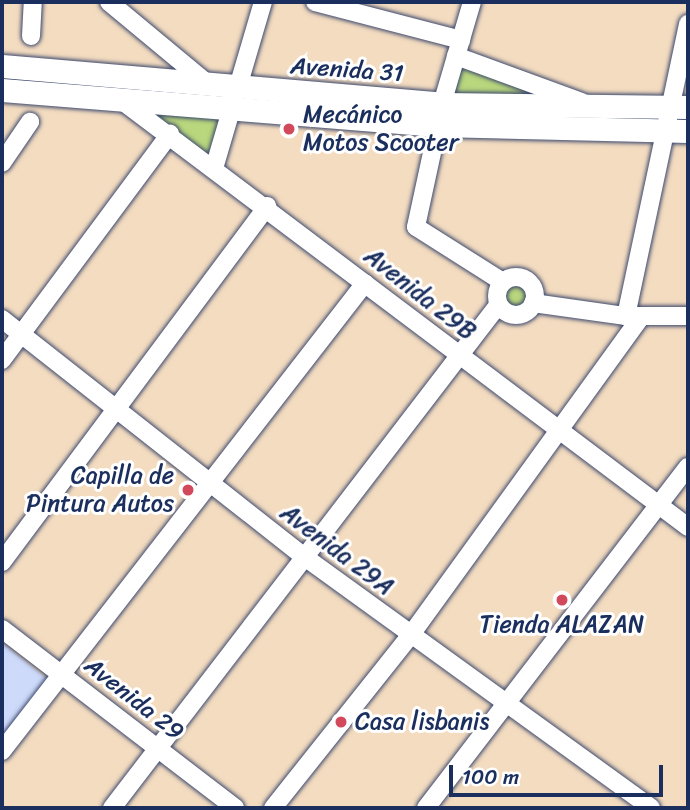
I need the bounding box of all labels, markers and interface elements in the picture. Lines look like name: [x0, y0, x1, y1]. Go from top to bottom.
street label: Avenida 31: [290, 52, 404, 88]
place label: Mecánico Motos Scooter: [303, 101, 458, 157]
marker: Mecánico Motos Scooter: [281, 121, 297, 137]
street label: Avenida 29B: [359, 242, 481, 346]
place label: Capilla de Pintura Autos: [26, 462, 174, 518]
marker: Capilla de Pintura Autos: [180, 482, 196, 498]
street label: Avenida 29A: [275, 498, 399, 602]
marker: Tienda ALAZAN: [554, 592, 570, 608]
place label: Tienda ALAZAN: [480, 611, 644, 639]
street label: Avenida 29: [79, 651, 189, 747]
place label: Casa lisbanis: [355, 708, 491, 736]
marker: Casa lisbanis: [333, 714, 349, 730]
scale bar: [452, 750, 666, 794]
text: 100 m: [462, 758, 519, 796]

